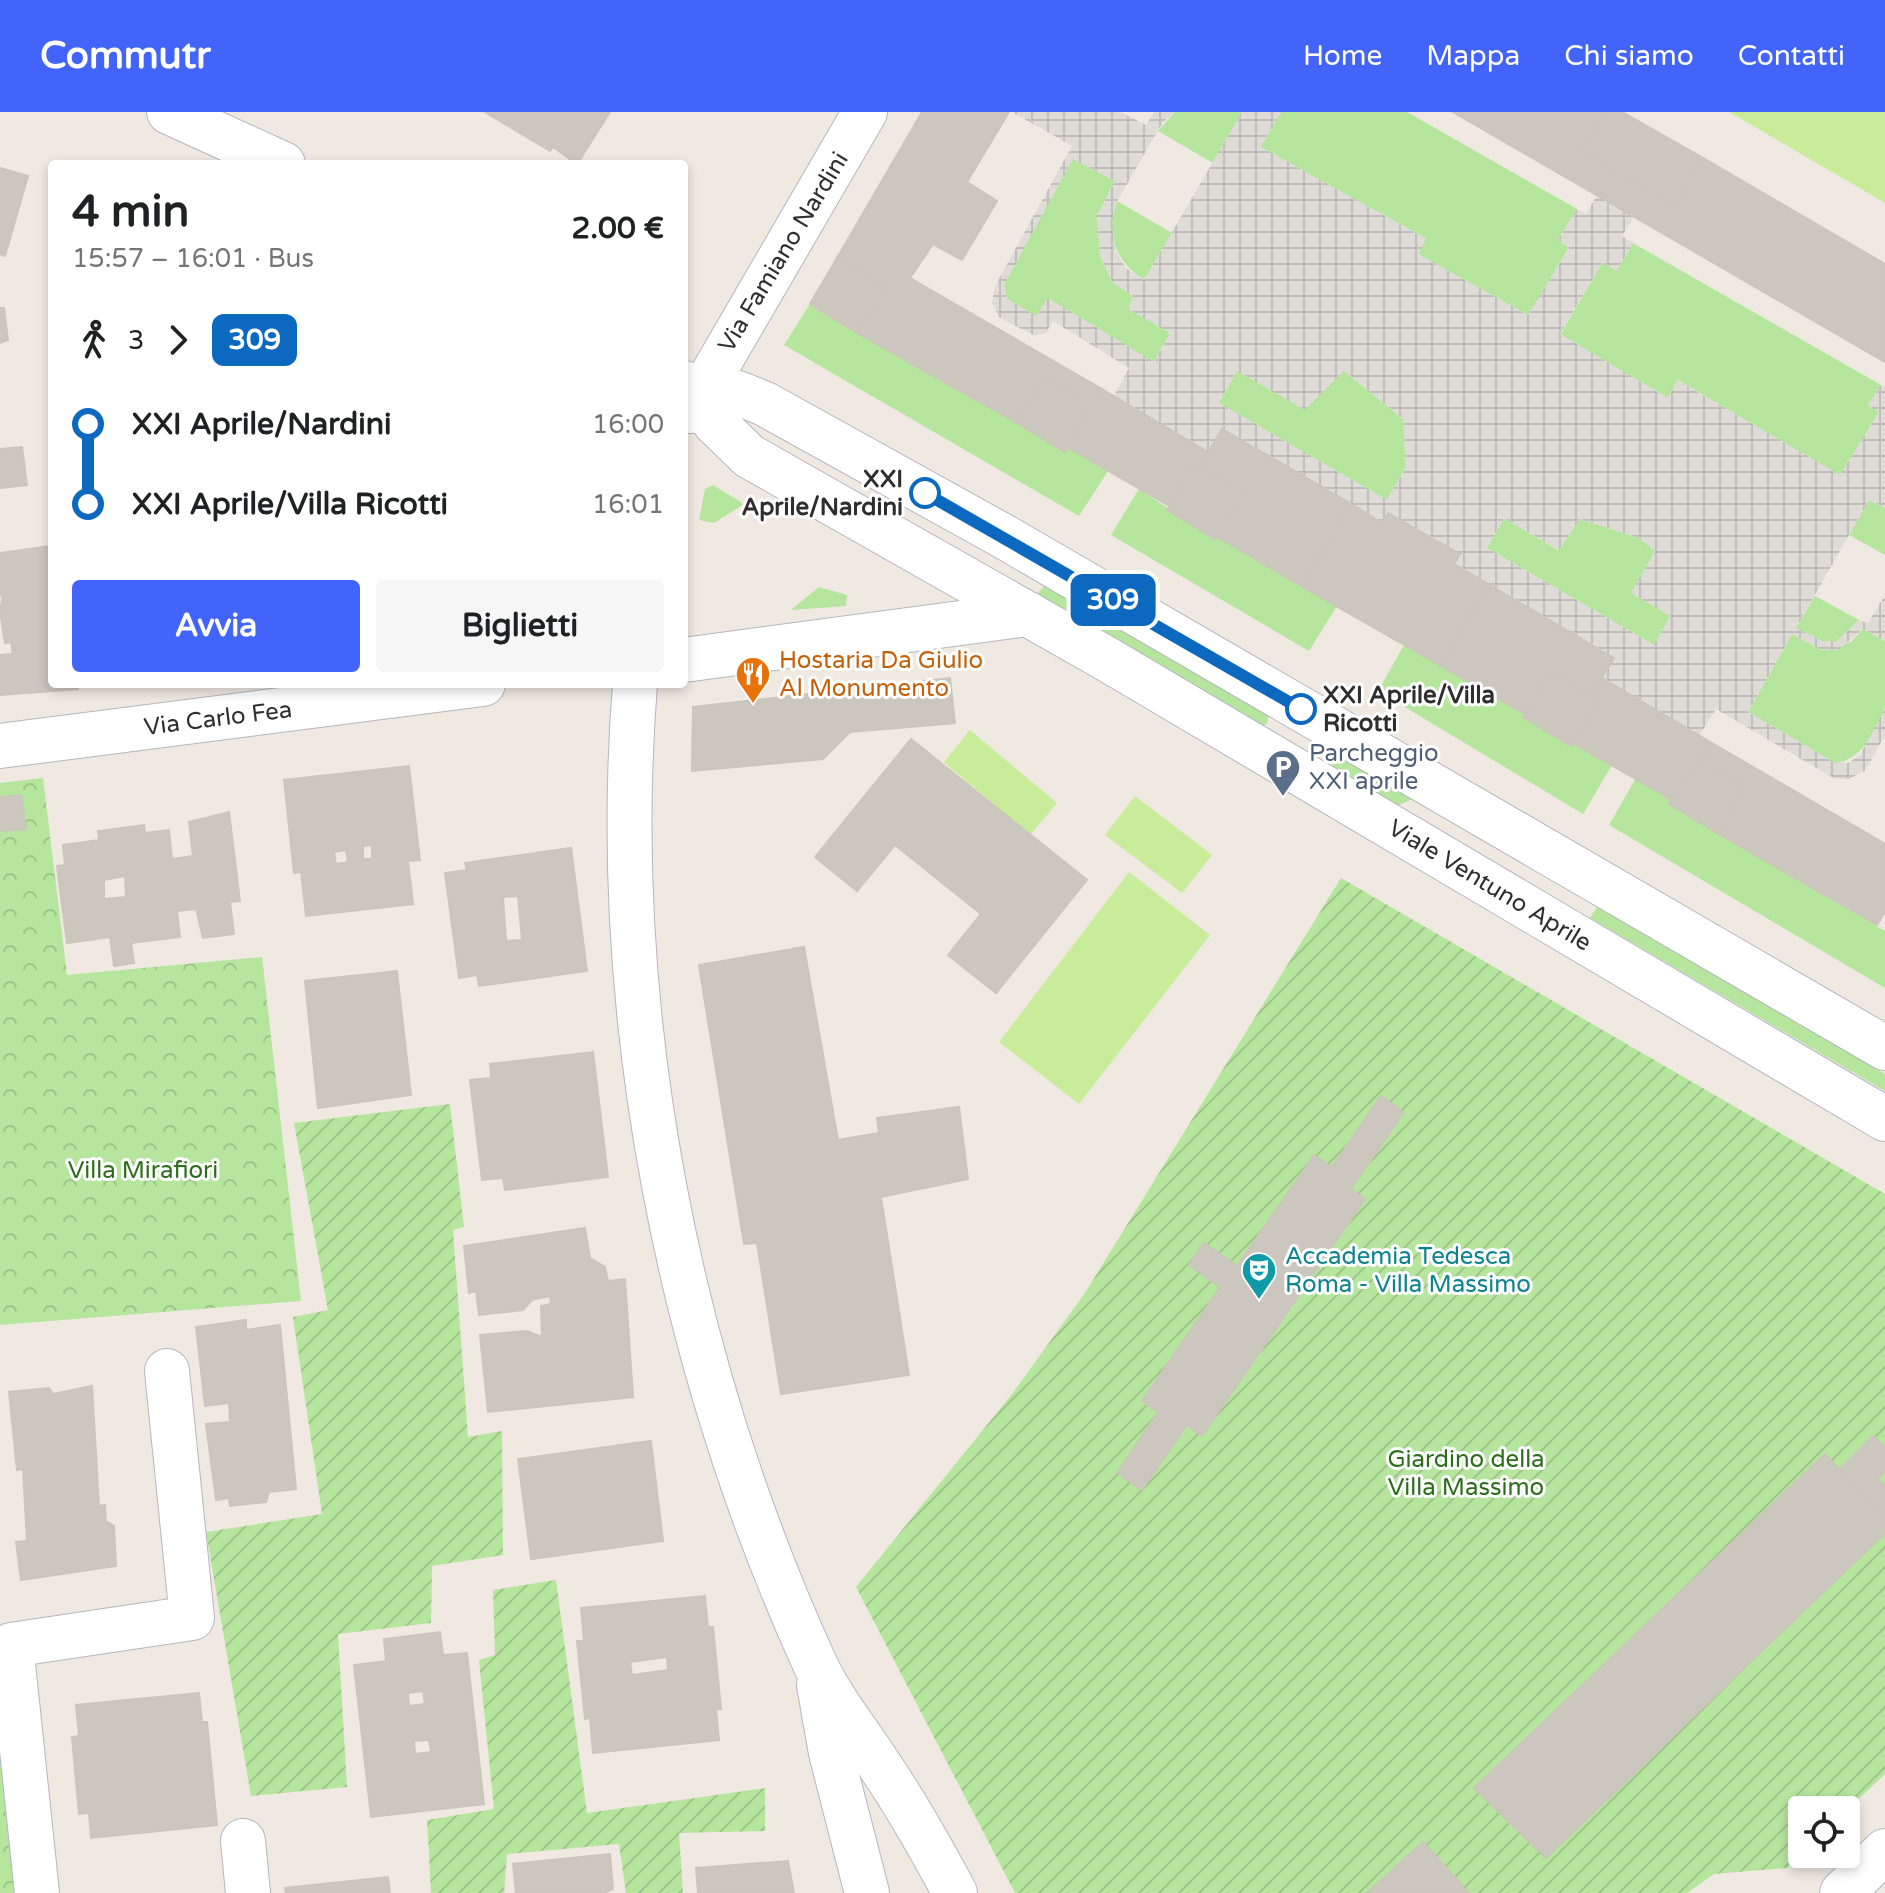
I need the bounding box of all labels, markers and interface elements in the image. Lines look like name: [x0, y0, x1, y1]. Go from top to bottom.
text: Commutr: [40, 33, 211, 79]
text: Home: [1303, 39, 1382, 73]
text: Mappa: [1426, 39, 1520, 73]
text: Chi siamo: [1564, 39, 1694, 73]
text: Contatti: [1738, 39, 1845, 73]
street label: Via Famiano Nardini: [712, 147, 855, 358]
text: 4 min: [72, 186, 189, 239]
text: 2.00 €: [571, 210, 664, 247]
text: 15:57 – 16:01 · Bus: [72, 243, 314, 274]
icon: walk: [72, 318, 116, 362]
icon: forward: [156, 318, 200, 362]
text: 309: [228, 323, 281, 357]
text: 3: [128, 325, 144, 356]
text: XXI Aprile/Nardini: [132, 406, 391, 443]
text: 16:00: [592, 409, 664, 440]
place label: XXI Aprile/Nardini: [741, 465, 903, 522]
marker: XXI Aprile/Nardini: [910, 478, 940, 508]
text: XXI Aprile/Villa Ricotti: [132, 486, 448, 523]
text: 16:01: [592, 489, 664, 520]
line badge: 309: [1067, 574, 1159, 626]
button: Avvia: [72, 580, 360, 672]
button: Biglietti: [376, 580, 664, 672]
text: 309: [1087, 583, 1139, 617]
place label: Hostaria Da Giulio Al Monumento: [779, 646, 983, 703]
restaurant icon: Hostaria Da Giulio Al Monumento: [734, 655, 772, 705]
place label: XXI Aprile/Villa Ricotti: [1323, 681, 1495, 738]
marker: XXI Aprile/Villa Ricotti: [1286, 694, 1316, 724]
street label: Via Carlo Fea: [142, 695, 294, 742]
place label: Parcheggio XXI aprile: [1309, 739, 1439, 796]
parking icon: Parcheggio XXI aprile: [1264, 748, 1302, 798]
street label: Viale Ventuno Aprile: [1383, 813, 1597, 958]
park label: Villa Mirafiori: [68, 1156, 218, 1185]
place label: Accademia Tedesca Roma - Villa Massimo: [1285, 1242, 1531, 1299]
theatre icon: Accademia Tedesca Roma - Villa Massimo: [1240, 1251, 1278, 1301]
park label: Giardino della Villa Massimo: [1387, 1445, 1545, 1502]
map controls: [1788, 1796, 1860, 1868]
button: locate: [1788, 1796, 1860, 1868]

